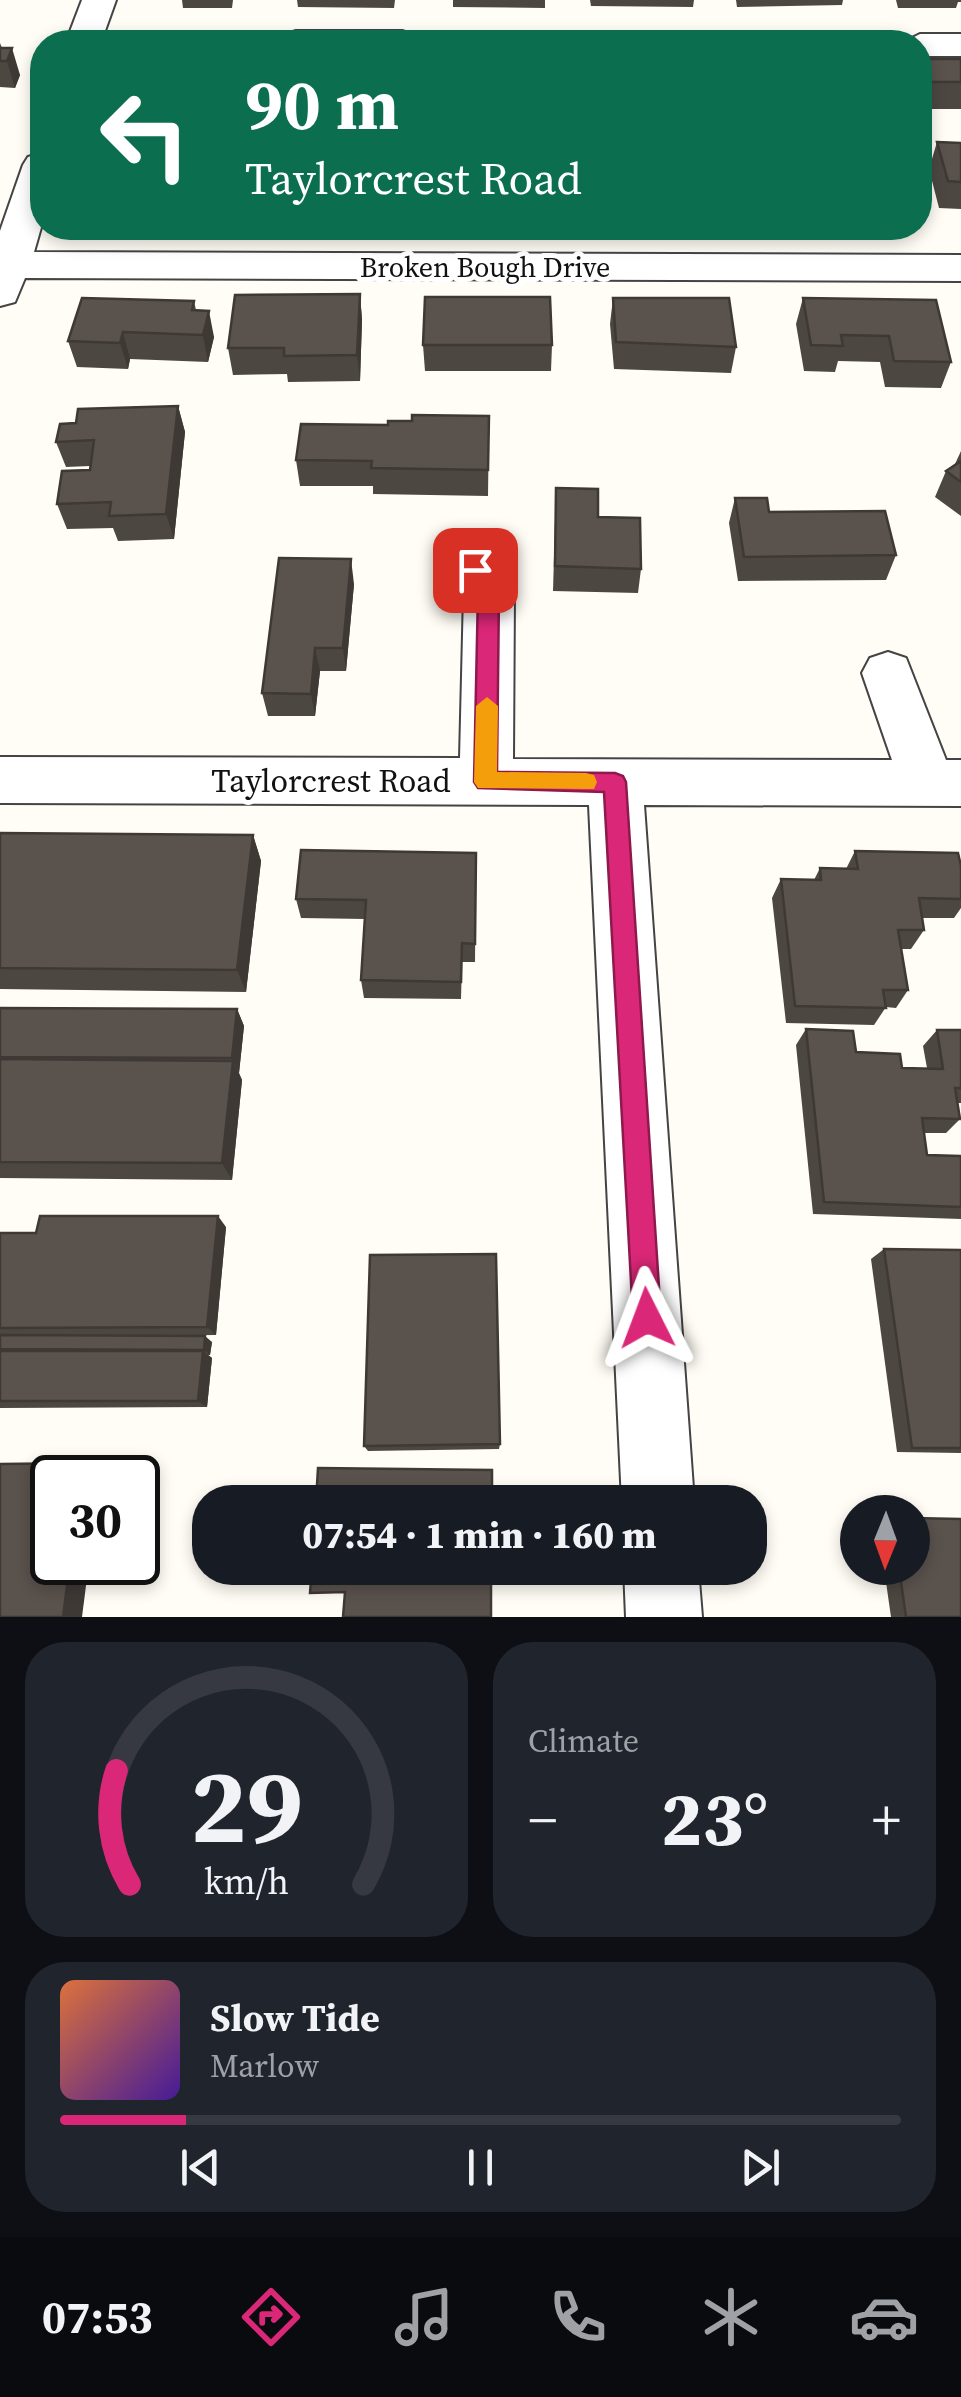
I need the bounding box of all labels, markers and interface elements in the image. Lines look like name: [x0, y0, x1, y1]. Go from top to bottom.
text: 90 m: [245, 56, 399, 152]
icon: left: [80, 70, 210, 200]
text: Taylorcrest Road: [245, 147, 582, 209]
street label: Broken Bough Drive: [360, 248, 610, 286]
pin: [433, 528, 518, 613]
icon: arrive: [448, 543, 503, 598]
street label: Taylorcrest Road: [211, 759, 451, 803]
position arrow: [595, 1266, 699, 1370]
speed limit sign: 30: [30, 1455, 160, 1585]
north arrow: [840, 1495, 930, 1585]
map controls: [840, 1495, 930, 1585]
text: 07:54 · 1 min · 160 m: [302, 1509, 657, 1561]
text: Climate: [528, 1719, 639, 1763]
text: 29: [190, 1734, 303, 1877]
text: 23°: [661, 1767, 768, 1870]
text: −: [528, 1782, 557, 1857]
text: +: [872, 1782, 901, 1857]
text: km/h: [204, 1857, 289, 1906]
text: Slow Tide: [210, 1992, 380, 2044]
text: Marlow: [210, 2044, 319, 2088]
icon: previous: [173, 2140, 228, 2195]
icon: pause: [453, 2140, 508, 2195]
icon: next: [733, 2140, 788, 2195]
icon: directions: [236, 2282, 306, 2352]
icon: music: [389, 2282, 459, 2352]
icon: phone: [543, 2282, 613, 2352]
icon: climate: [696, 2282, 766, 2352]
icon: car: [849, 2282, 919, 2352]
text: 07:53: [42, 2286, 153, 2348]

